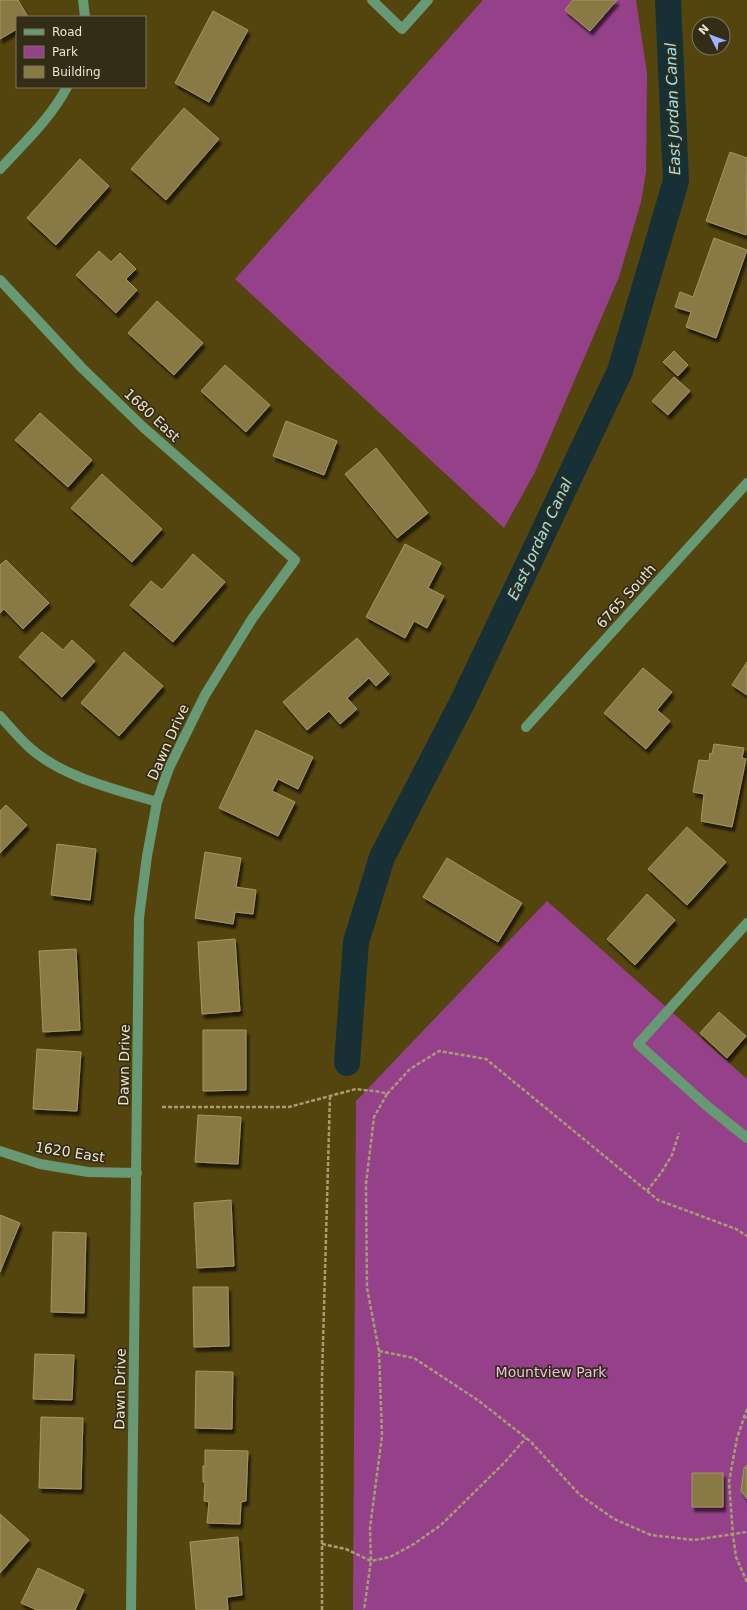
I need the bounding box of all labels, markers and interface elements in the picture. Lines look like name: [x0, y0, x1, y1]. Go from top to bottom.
legend: [16, 16, 146, 88]
north arrow: [691, 16, 731, 56]
text: N: [696, 22, 712, 37]
text: Road: [52, 25, 82, 39]
water label: East Jordan Canal: [662, 42, 684, 175]
text: Park: [52, 45, 78, 59]
text: Building: [52, 65, 101, 79]
street label: 1680 East: [121, 385, 184, 445]
water label: East Jordan Canal: [504, 474, 576, 603]
street label: 6765 South: [593, 561, 659, 631]
street label: Dawn Drive: [144, 702, 192, 782]
street label: Dawn Drive: [115, 1024, 133, 1106]
street label: 1620 East: [34, 1139, 106, 1165]
street label: Dawn Drive: [111, 1348, 129, 1430]
park label: Mountview Park: [496, 1364, 607, 1380]

